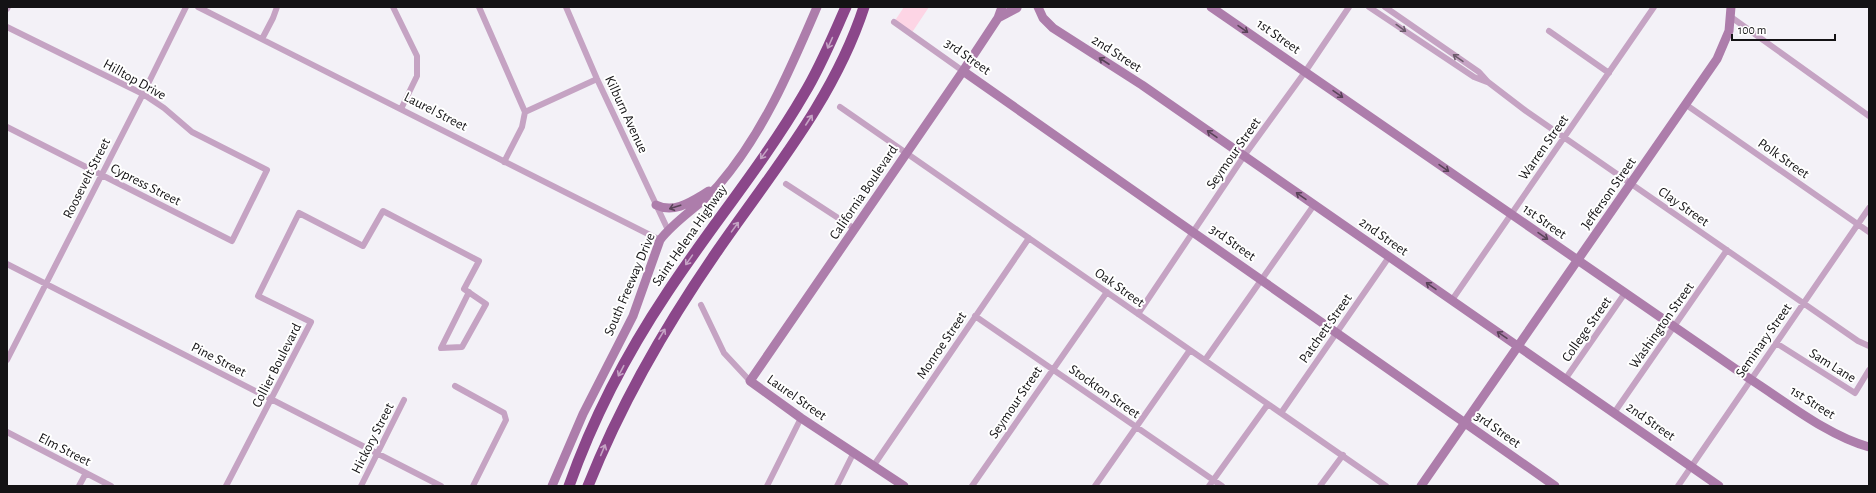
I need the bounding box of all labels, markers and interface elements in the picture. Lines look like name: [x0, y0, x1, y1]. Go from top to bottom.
scale bar: [1732, 16, 1835, 42]
street label: 1st Street: [1254, 17, 1303, 57]
one-way arrow: [1396, 24, 1407, 32]
text: 100 m: [1738, 24, 1766, 36]
one-way arrow: [1238, 25, 1249, 33]
street label: 2nd Street: [1089, 33, 1144, 75]
one-way arrow: [826, 36, 834, 48]
street label: 3rd Street: [942, 36, 994, 78]
one-way arrow: [1453, 54, 1464, 62]
street label: Hilltop Drive: [101, 57, 168, 103]
one-way arrow: [1099, 57, 1110, 65]
street label: Kilburn Avenue: [602, 74, 650, 155]
street label: Laurel Street: [402, 90, 470, 134]
one-way arrow: [1332, 90, 1343, 98]
street label: Warren Street: [1516, 112, 1572, 183]
one-way arrow: [805, 115, 813, 126]
street label: Seymour Street: [1204, 115, 1264, 192]
one-way arrow: [1206, 130, 1217, 138]
street label: Roosevelt Street: [61, 136, 113, 221]
street label: Polk Street: [1755, 136, 1812, 182]
street label: California Boulevard: [827, 143, 900, 242]
one-way arrow: [760, 149, 768, 160]
street label: Jefferson Street: [1579, 155, 1639, 232]
street label: Cypress Street: [108, 161, 183, 209]
one-way arrow: [1439, 164, 1450, 172]
street label: Saint Helena Highway: [650, 182, 730, 289]
street label: Clay Street: [1656, 184, 1712, 230]
one-way arrow: [1296, 192, 1307, 200]
street label: 1st Street: [1520, 202, 1569, 242]
one-way arrow: [670, 204, 682, 212]
street label: 2nd Street: [1356, 215, 1411, 259]
one-way arrow: [731, 221, 739, 232]
street label: 3rd Street: [1207, 222, 1259, 264]
street label: South Freeway Drive: [602, 231, 658, 338]
one-way arrow: [1537, 232, 1548, 240]
one-way arrow: [685, 254, 693, 265]
street label: Oak Street: [1092, 266, 1147, 310]
street label: Washington Street: [1627, 280, 1697, 371]
one-way arrow: [1426, 282, 1437, 290]
street label: Patchett Street: [1297, 291, 1355, 366]
street label: College Street: [1559, 294, 1615, 365]
street label: Seminary Street: [1733, 301, 1795, 380]
street label: Monroe Street: [914, 309, 970, 382]
street label: Collier Boulevard: [250, 321, 304, 410]
one-way arrow: [658, 329, 666, 340]
one-way arrow: [1497, 331, 1508, 339]
street label: Pine Street: [189, 340, 249, 380]
street label: Sam Lane: [1807, 346, 1858, 386]
street label: Stockton Street: [1066, 362, 1143, 422]
street label: Seymour Street: [987, 364, 1045, 441]
one-way arrow: [616, 365, 624, 377]
street label: Laurel Street: [764, 372, 829, 424]
street label: 1st Street: [1788, 384, 1838, 422]
street label: Hickory Street: [349, 400, 397, 476]
street label: 2nd Street: [1623, 400, 1678, 444]
street label: 3rd Street: [1472, 409, 1524, 451]
street label: Elm Street: [36, 431, 93, 469]
one-way arrow: [600, 444, 607, 456]

